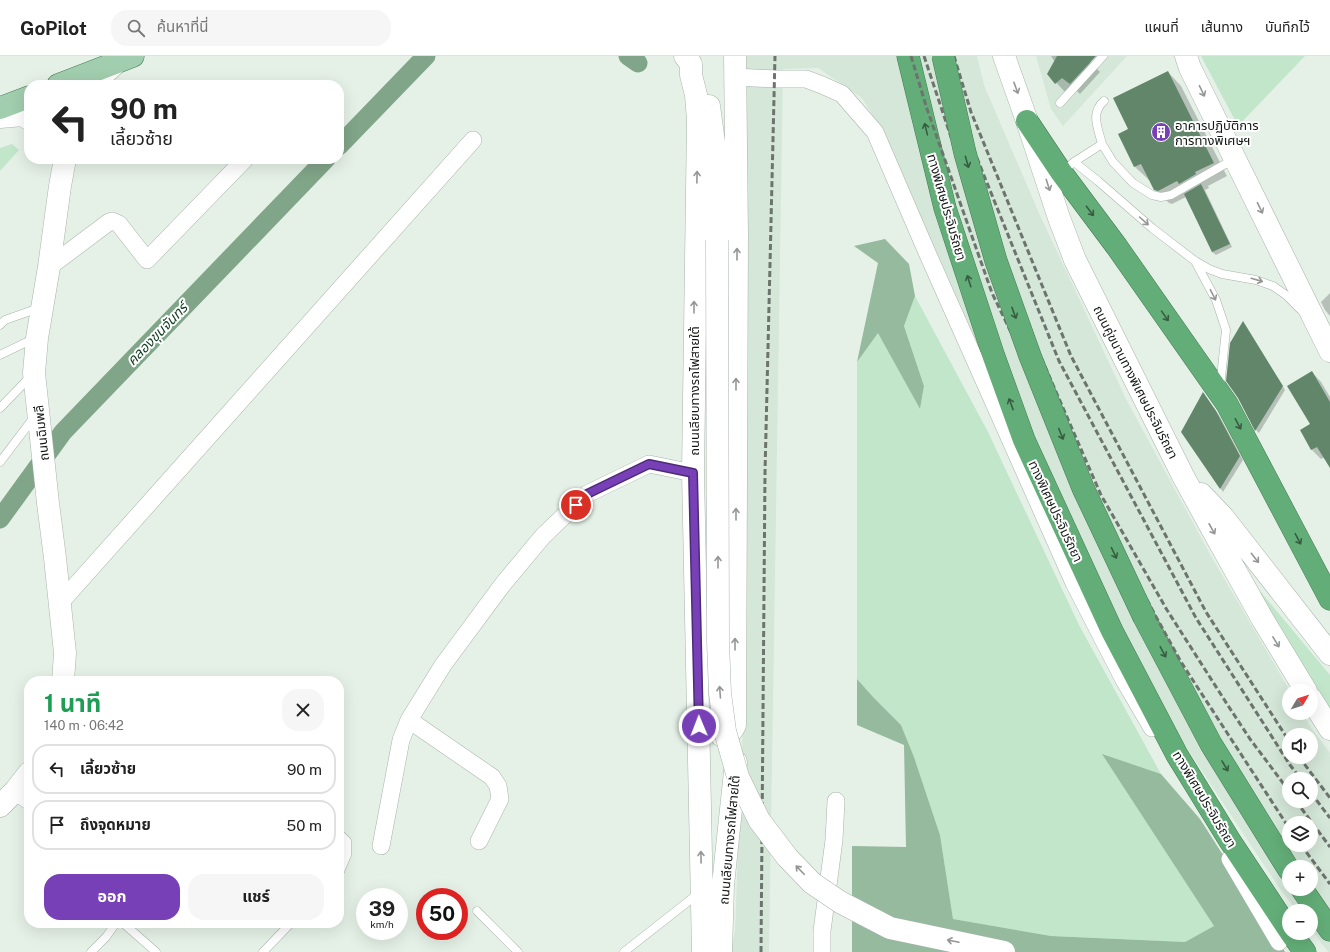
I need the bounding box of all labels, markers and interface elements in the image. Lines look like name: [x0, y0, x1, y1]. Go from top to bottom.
search box: [111, 10, 391, 46]
text: GoPilot: [20, 17, 87, 39]
icon: search: [125, 17, 147, 39]
text: ค้นหาที่นี่: [157, 18, 208, 35]
text: แผนที่: [1145, 19, 1179, 35]
text: เส้นทาง: [1201, 19, 1243, 35]
text: บันทึกไว้: [1265, 19, 1310, 35]
one-way arrow: [1012, 82, 1020, 94]
one-way arrow: [1199, 85, 1206, 97]
text: 90 m: [110, 92, 178, 125]
icon: left: [44, 96, 96, 148]
place label: อาคารปฏิบัติการ การทางพิเศษฯ: [1175, 118, 1259, 148]
building icon: อาคารปฏิบัติการ การทางพิเศษฯ: [1150, 121, 1172, 143]
one-way arrow: [921, 123, 929, 136]
text: เลี้ยวซ้าย: [110, 128, 173, 149]
street label: ทางพิเศษประจิมรัถยา: [924, 152, 969, 262]
one-way arrow: [964, 155, 971, 168]
one-way arrow: [693, 171, 700, 184]
one-way arrow: [1045, 178, 1052, 191]
one-way arrow: [1256, 202, 1264, 214]
one-way arrow: [1085, 205, 1094, 216]
one-way arrow: [1139, 217, 1149, 226]
one-way arrow: [733, 248, 741, 261]
one-way arrow: [965, 274, 972, 287]
one-way arrow: [1250, 277, 1263, 285]
one-way arrow: [1210, 289, 1217, 301]
water label: คลองขุนจันทร์: [124, 297, 194, 369]
one-way arrow: [691, 301, 698, 314]
street label: ถนนคู่ขนานทางพิเศษประจิมรัถยา: [1090, 303, 1181, 461]
one-way arrow: [1011, 307, 1019, 319]
one-way arrow: [1161, 310, 1169, 321]
street label: ถนนเลียบทางรถไฟสายใต้: [687, 326, 702, 456]
one-way arrow: [732, 378, 740, 391]
one-way arrow: [1006, 398, 1014, 410]
street label: ถนนฉิมพลี: [31, 404, 52, 462]
one-way arrow: [1234, 418, 1242, 430]
one-way arrow: [1058, 428, 1066, 440]
street label: ทางพิเศษประจิมรัถยา: [1025, 458, 1086, 564]
pin: [559, 488, 593, 522]
icon: arrive: [565, 494, 587, 516]
one-way arrow: [732, 508, 740, 521]
one-way arrow: [1209, 523, 1216, 535]
one-way arrow: [1295, 533, 1303, 545]
one-way arrow: [1111, 547, 1118, 559]
one-way arrow: [1251, 552, 1259, 563]
one-way arrow: [714, 556, 722, 569]
one-way arrow: [1273, 636, 1281, 648]
one-way arrow: [731, 638, 739, 651]
one-way arrow: [1159, 646, 1167, 658]
north arrow: [1282, 684, 1318, 720]
map controls: [1282, 684, 1318, 940]
one-way arrow: [717, 686, 724, 699]
text: 1 นาที: [44, 689, 101, 717]
button: close: [282, 689, 324, 731]
position arrow: [678, 705, 720, 747]
text: 140 m · 06:42: [44, 718, 124, 733]
button: sound: [1282, 728, 1318, 764]
street label: ทางพิเศษประจิมรัถยา: [1170, 748, 1239, 850]
icon: left: [46, 758, 68, 780]
text: เลี้ยวซ้าย: [80, 760, 136, 777]
one-way arrow: [1221, 760, 1229, 771]
text: 90 m: [287, 761, 322, 778]
button: search: [1282, 772, 1318, 808]
street label: ถนนเลียบทางรถไฟสายใต้: [716, 775, 743, 905]
icon: arrive: [46, 814, 68, 836]
text: ถึงจุดหมาย: [80, 816, 151, 833]
button: layers: [1282, 816, 1318, 852]
text: 50 m: [287, 817, 322, 834]
one-way arrow: [697, 851, 705, 864]
button: +: [1282, 860, 1318, 896]
one-way arrow: [795, 865, 805, 875]
button: ออก: [44, 874, 180, 920]
button: แชร์: [188, 874, 324, 920]
speed limit sign: 50: [416, 888, 468, 940]
text: 39: [369, 897, 395, 921]
button: −: [1282, 904, 1318, 940]
text: km/h: [370, 918, 394, 930]
one-way arrow: [946, 937, 959, 945]

